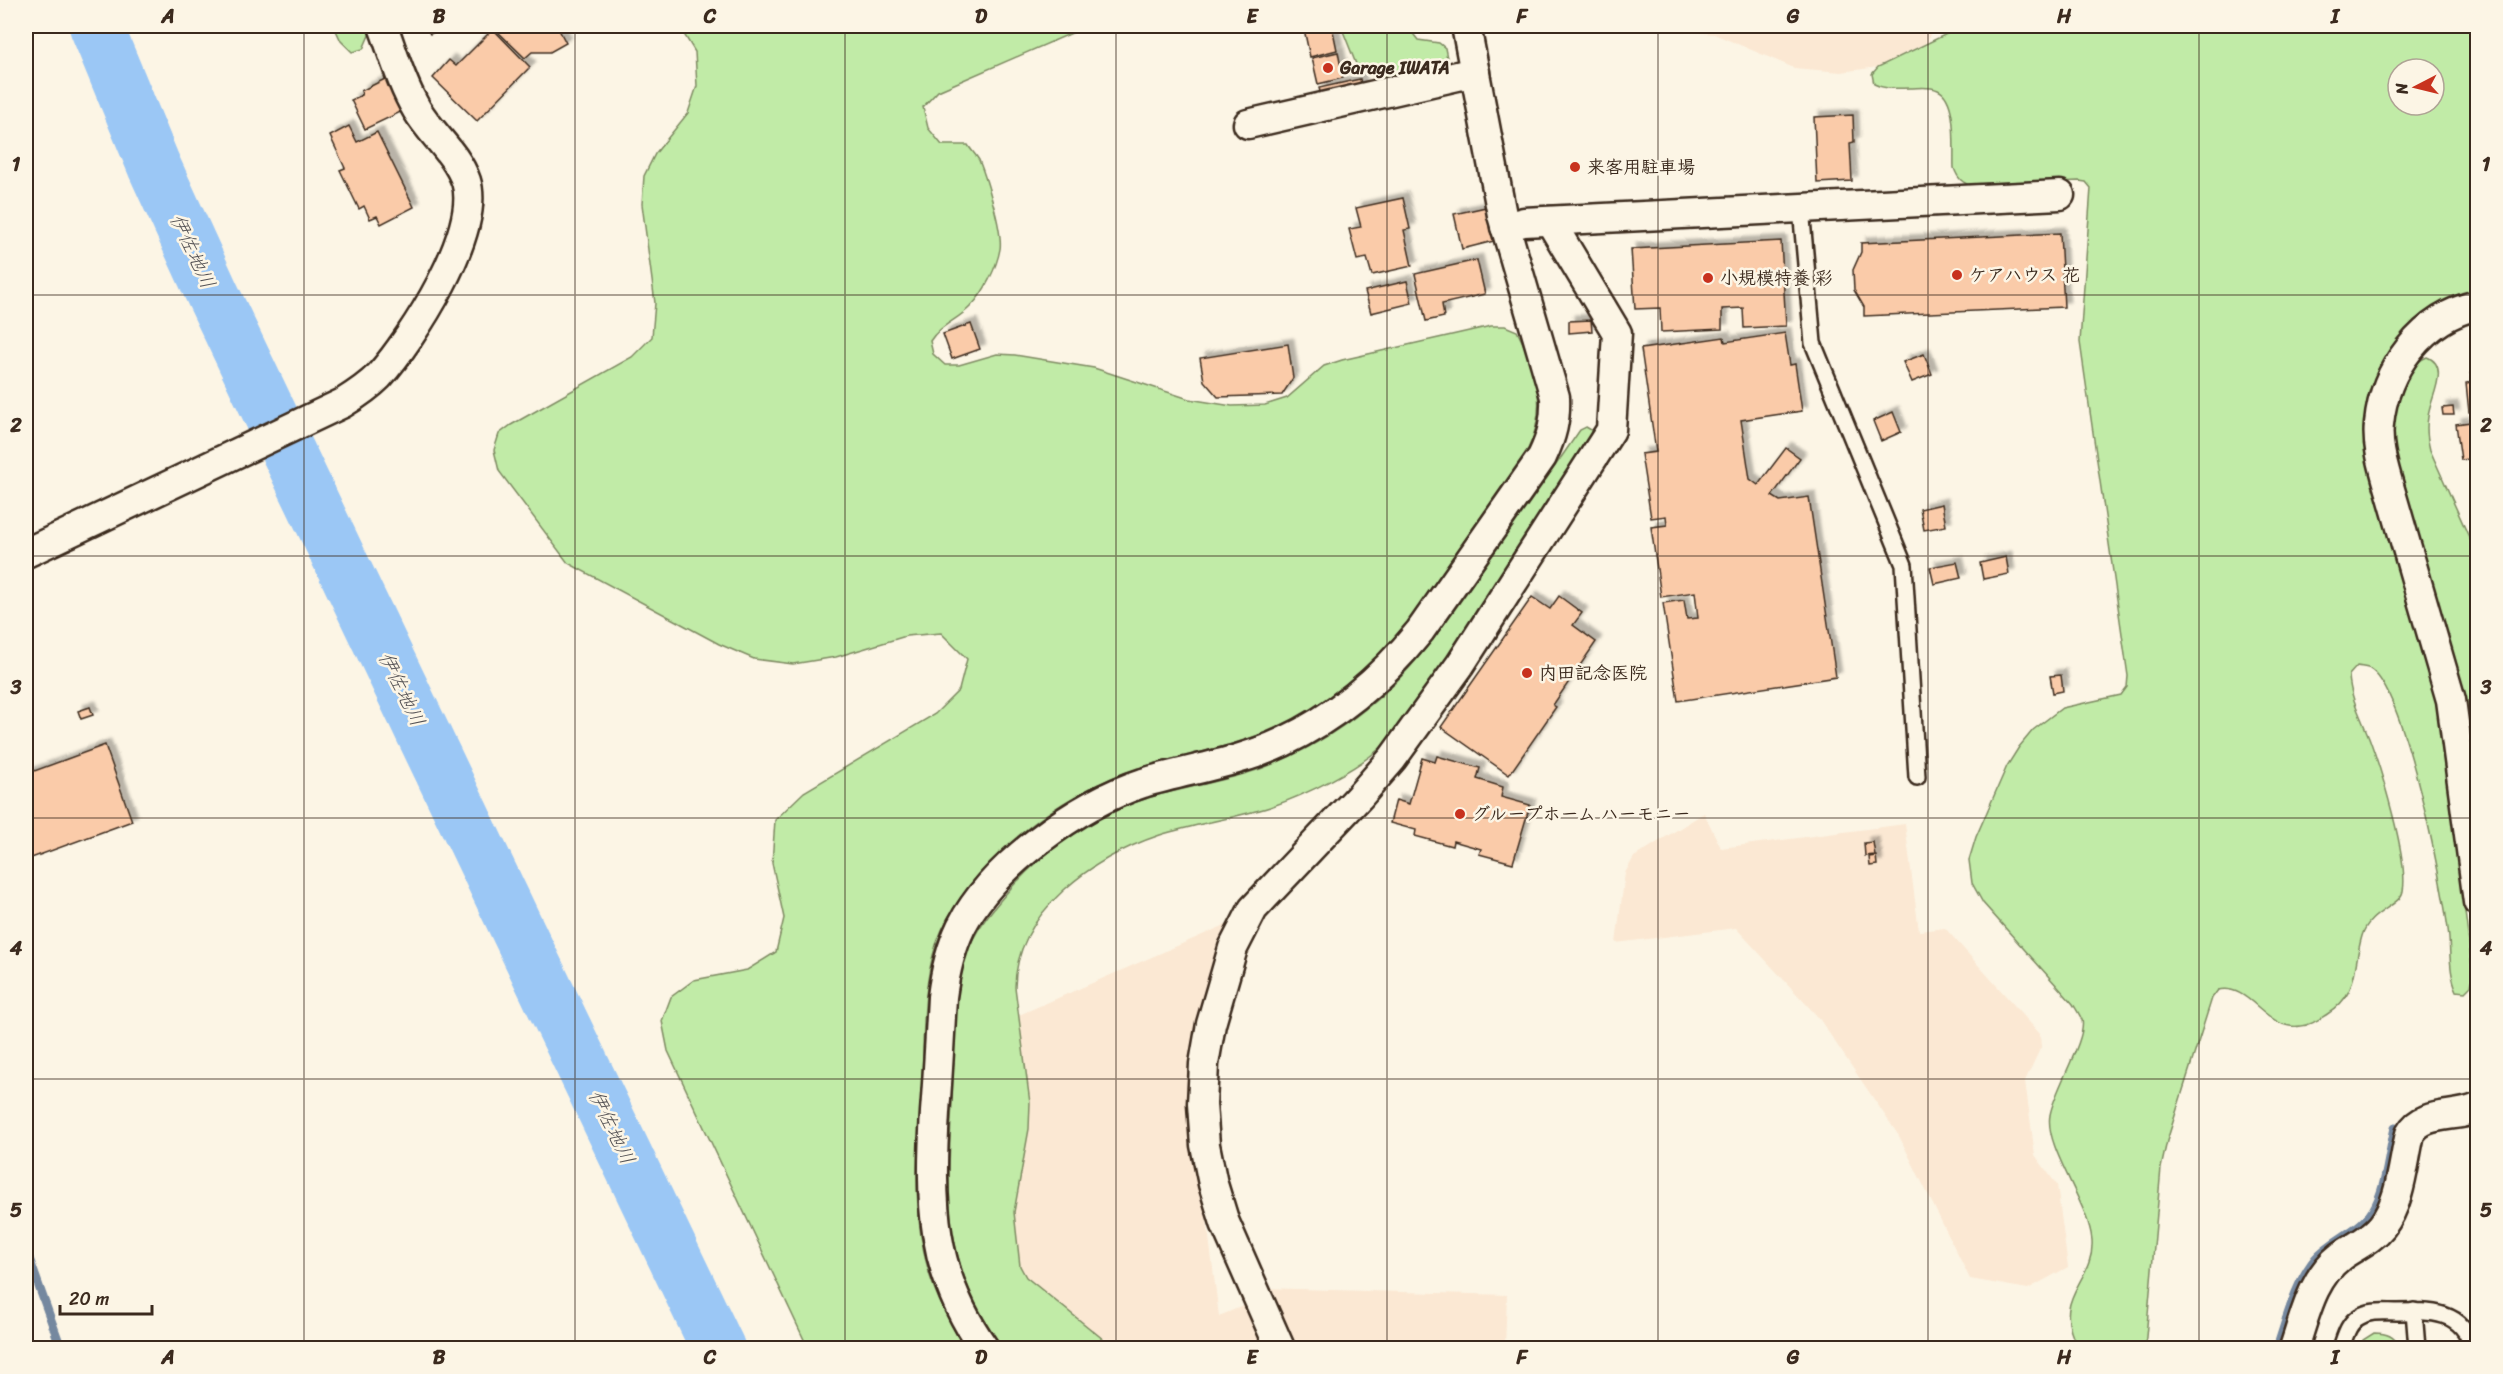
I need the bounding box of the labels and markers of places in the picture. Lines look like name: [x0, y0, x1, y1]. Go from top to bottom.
place label: Garage IWATA: [1339, 52, 1450, 84]
marker: Garage IWATA: [1321, 61, 1335, 75]
place label: 来客用駐車場: [1587, 151, 1695, 183]
marker: 来客用駐車場: [1568, 160, 1582, 174]
place label: ケアハウス 花: [1969, 259, 2080, 291]
place label: 小規模特養 彩: [1720, 262, 1833, 294]
marker: ケアハウス 花: [1950, 268, 1964, 282]
marker: 小規模特養 彩: [1701, 271, 1715, 285]
place label: 内田記念医院: [1539, 657, 1647, 689]
marker: 内田記念医院: [1520, 666, 1534, 680]
place label: グループホーム ハーモニー: [1472, 798, 1691, 830]
marker: グループホーム ハーモニー: [1453, 807, 1467, 821]

